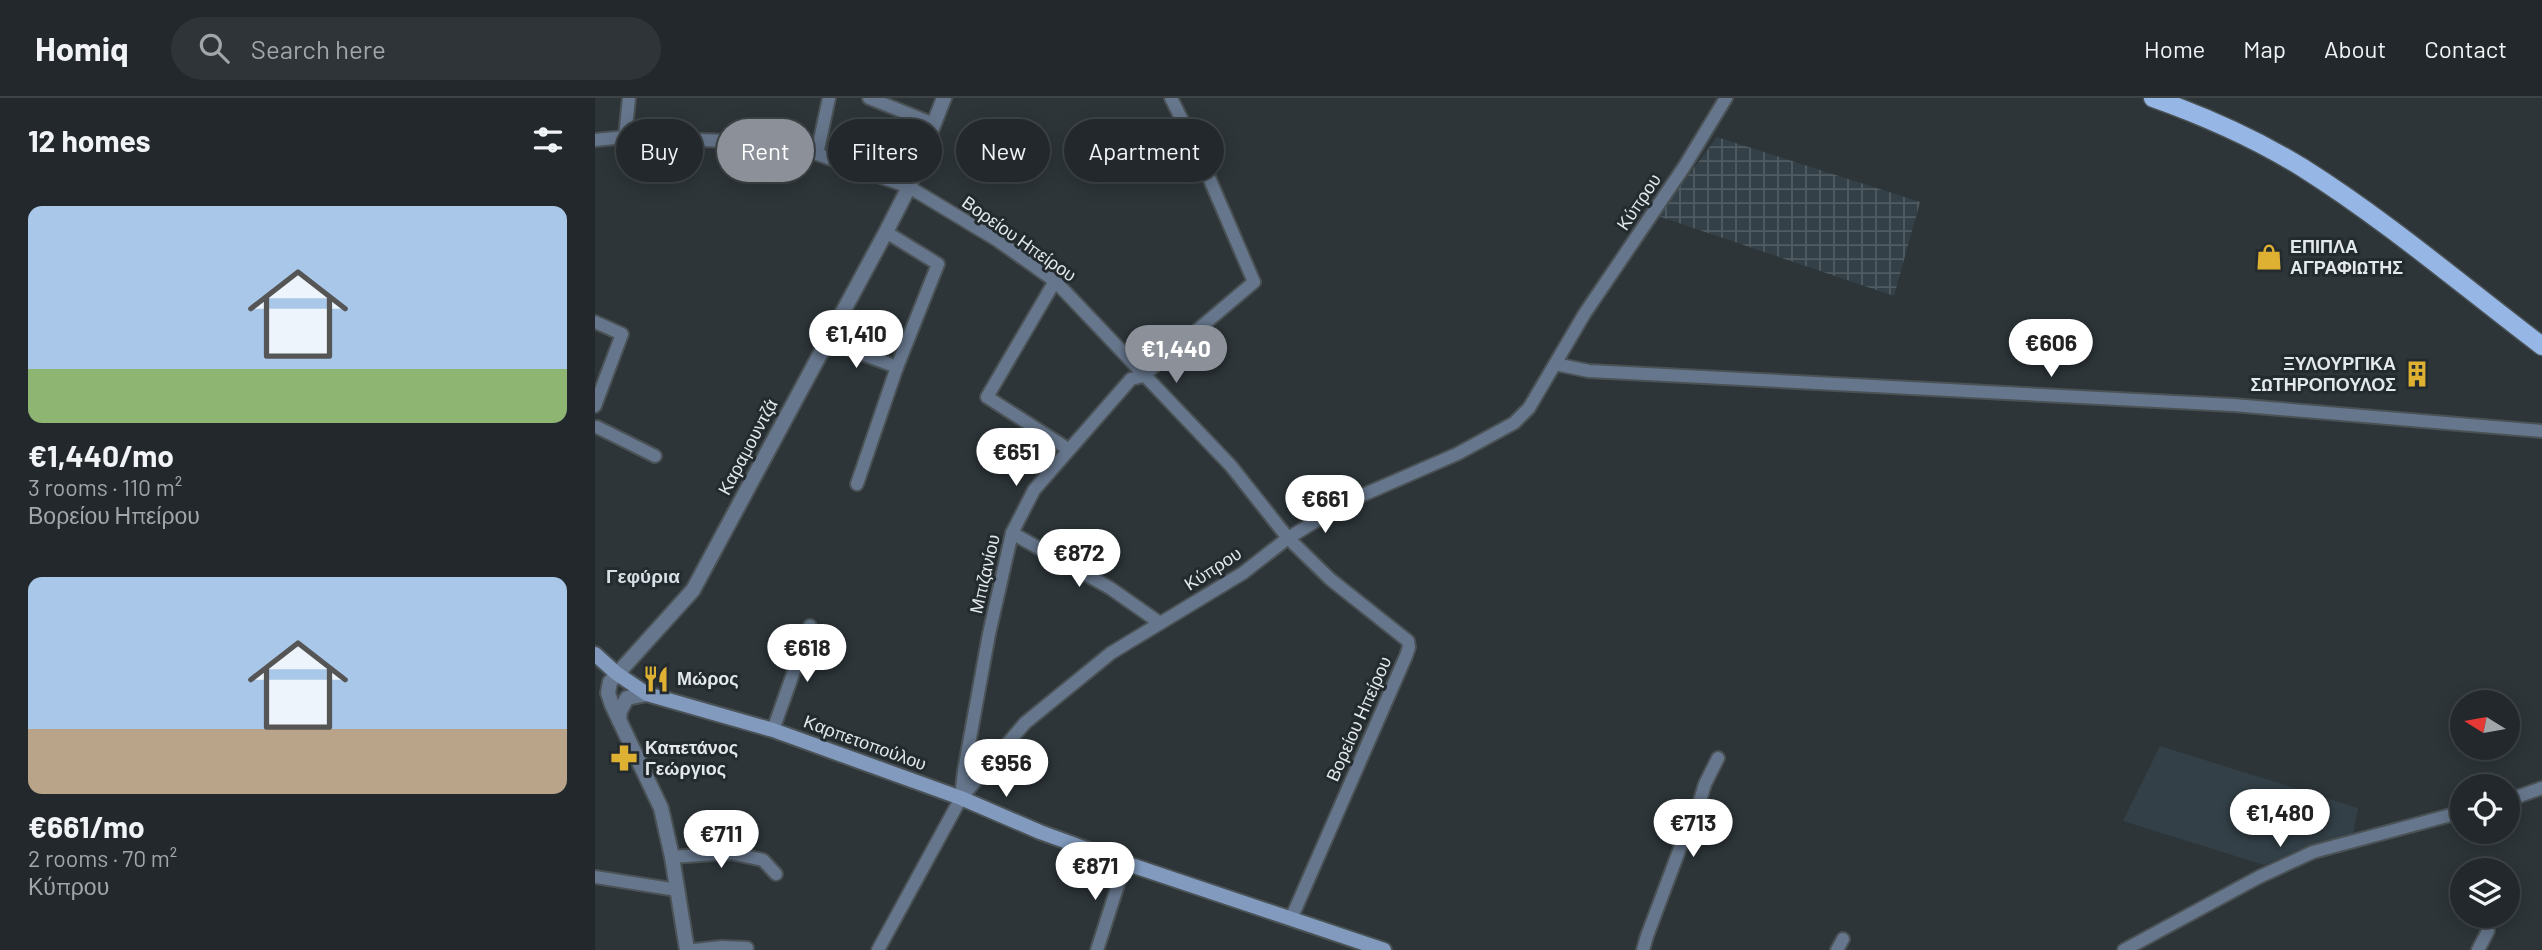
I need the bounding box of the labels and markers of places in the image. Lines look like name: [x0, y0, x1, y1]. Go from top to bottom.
place label: ΕΠΙΠΛΑ ΑΓΡΑΦΙΩΤΗΣ: [2290, 235, 2403, 278]
shop icon: ΕΠΙΠΛΑ ΑΓΡΑΦΙΩΤΗΣ: [2254, 242, 2284, 272]
pin: €1,410: [799, 310, 913, 370]
pin: €606: [2010, 320, 2092, 379]
pin: €1,440: [1119, 326, 1233, 385]
place label: ΞΥΛΟΥΡΓΙΚΑ ΣΩΤΗΡΟΠΟΥΛΟΣ: [2251, 352, 2396, 395]
building icon: ΞΥΛΟΥΡΓΙΚΑ ΣΩΤΗΡΟΠΟΥΛΟΣ: [2402, 359, 2432, 389]
pin: €651: [975, 428, 1057, 488]
pin: €661: [1284, 476, 1366, 535]
pin: €872: [1038, 530, 1120, 589]
pin: €618: [766, 624, 848, 684]
restaurant icon: Μώρος: [641, 664, 671, 694]
place label: Μώρος: [677, 667, 739, 689]
place label: Καπετάνος Γεώργιος: [645, 736, 738, 779]
pin: €956: [965, 740, 1047, 799]
pharmacy icon: Καπετάνος Γεώργιος: [609, 743, 639, 773]
pin: €1,480: [2223, 790, 2337, 849]
pin: €713: [1652, 800, 1734, 859]
pin: €711: [680, 810, 762, 870]
pin: €871: [1054, 842, 1136, 902]

